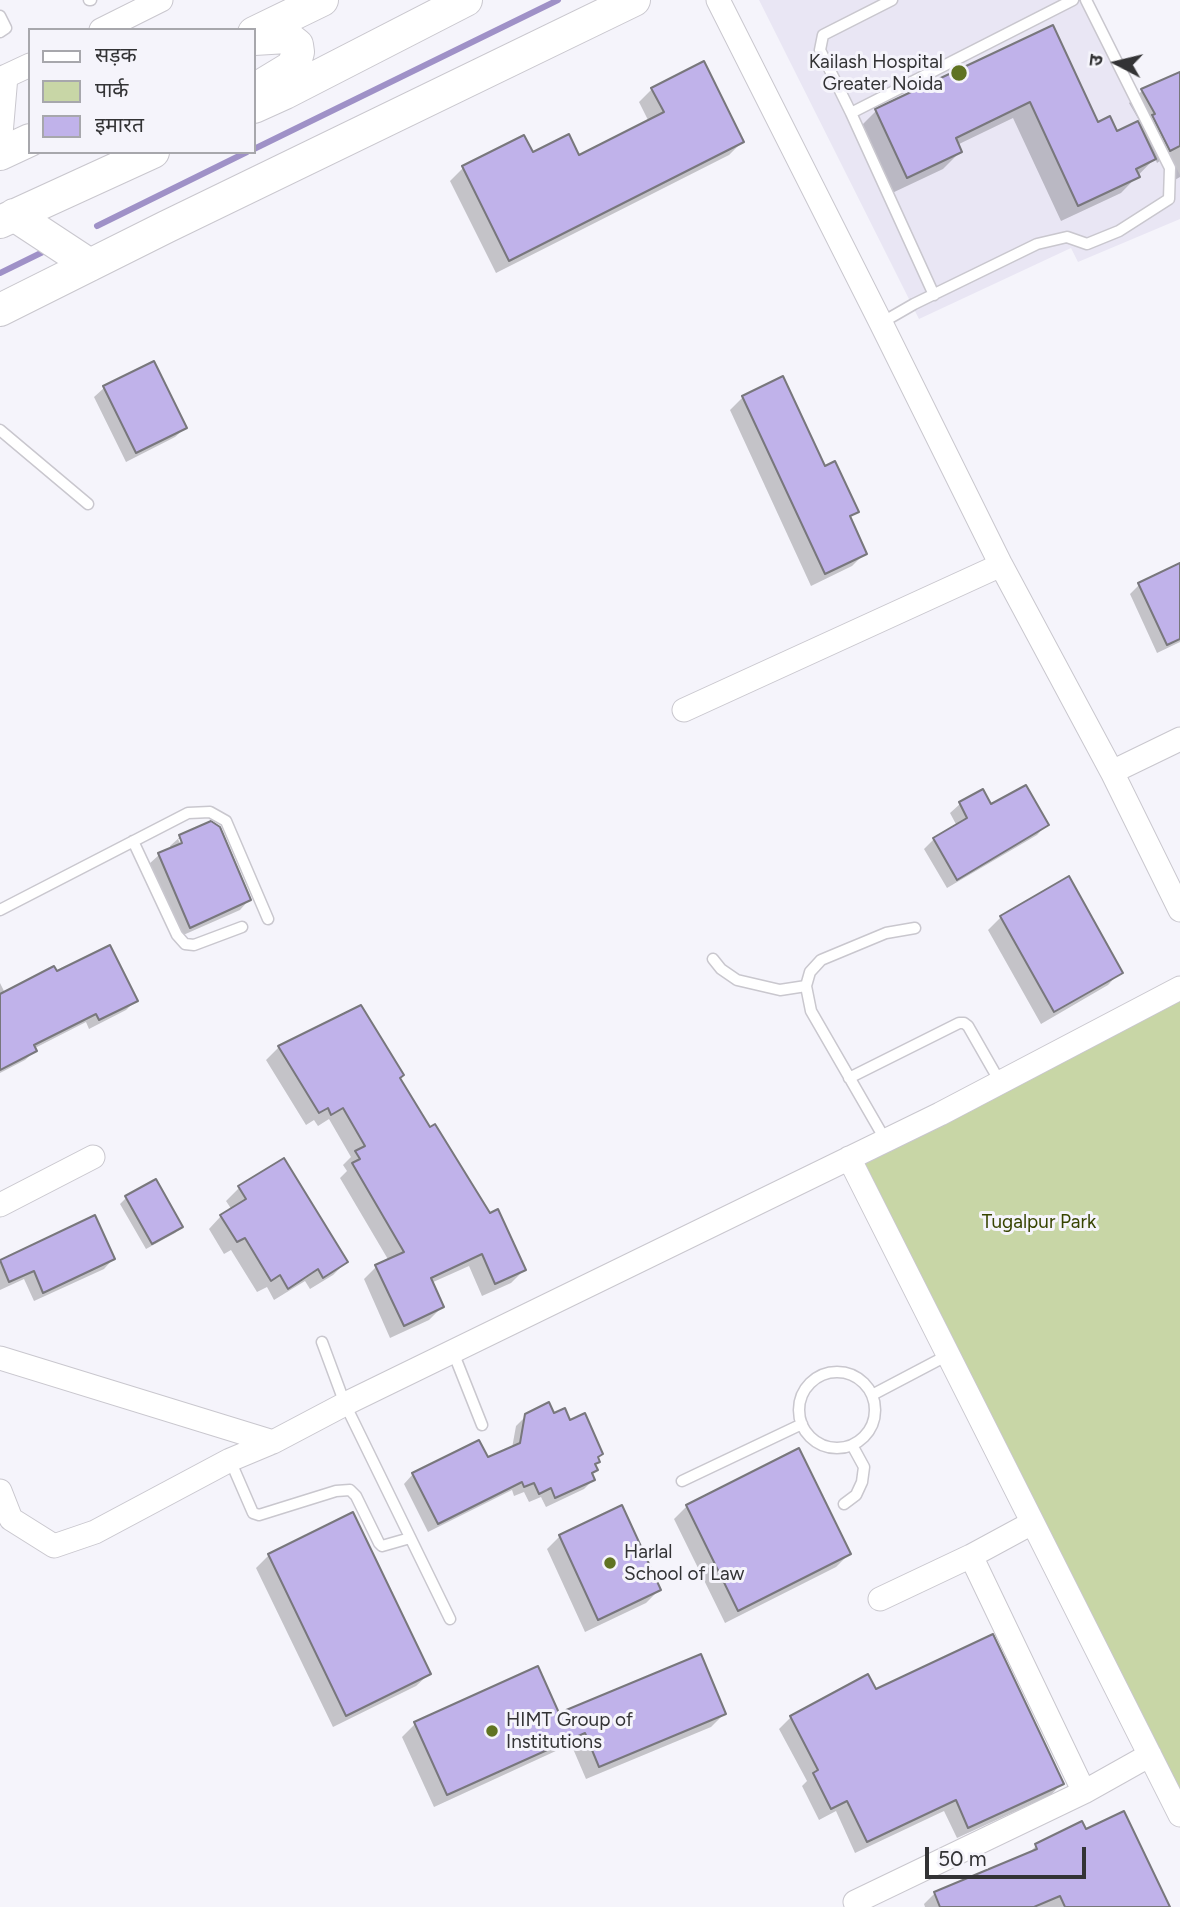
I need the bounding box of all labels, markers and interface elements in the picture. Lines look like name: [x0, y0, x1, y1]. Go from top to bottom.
legend: [28, 28, 256, 154]
north arrow: [1082, 28, 1152, 98]
text: सड़क: [95, 42, 137, 67]
place label: Kailash Hospital Greater Noida: [809, 51, 943, 95]
text: उ: [1084, 53, 1108, 67]
marker: Kailash Hospital Greater Noida: [949, 63, 969, 83]
text: पार्क: [95, 77, 129, 102]
text: इमारत: [95, 112, 144, 137]
park label: Tugalpur Park: [982, 1211, 1096, 1233]
place label: Harlal School of Law: [624, 1541, 745, 1585]
marker: Harlal School of Law: [602, 1555, 618, 1571]
place label: HIMT Group of Institutions: [506, 1709, 633, 1753]
marker: HIMT Group of Institutions: [484, 1723, 500, 1739]
scale bar: [928, 1834, 1089, 1878]
text: 50 m: [938, 1846, 987, 1871]

